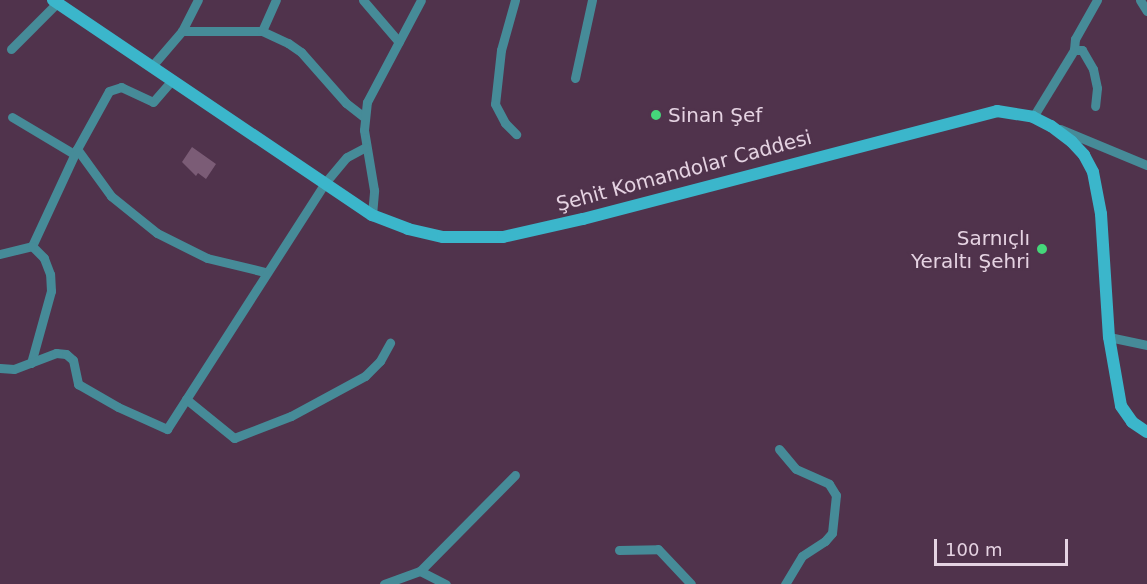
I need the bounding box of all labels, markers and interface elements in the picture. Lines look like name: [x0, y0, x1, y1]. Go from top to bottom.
place label: Sinan Şef: [668, 103, 762, 127]
marker: Sinan Şef: [649, 108, 663, 122]
street label: Şehit Komandolar Caddesi: [554, 125, 814, 217]
place label: Sarnıçlı Yeraltı Şehri: [911, 226, 1030, 273]
marker: Sarnıçlı Yeraltı Şehri: [1035, 242, 1049, 256]
scale bar: [937, 527, 1070, 565]
text: 100 m: [945, 539, 1003, 560]

